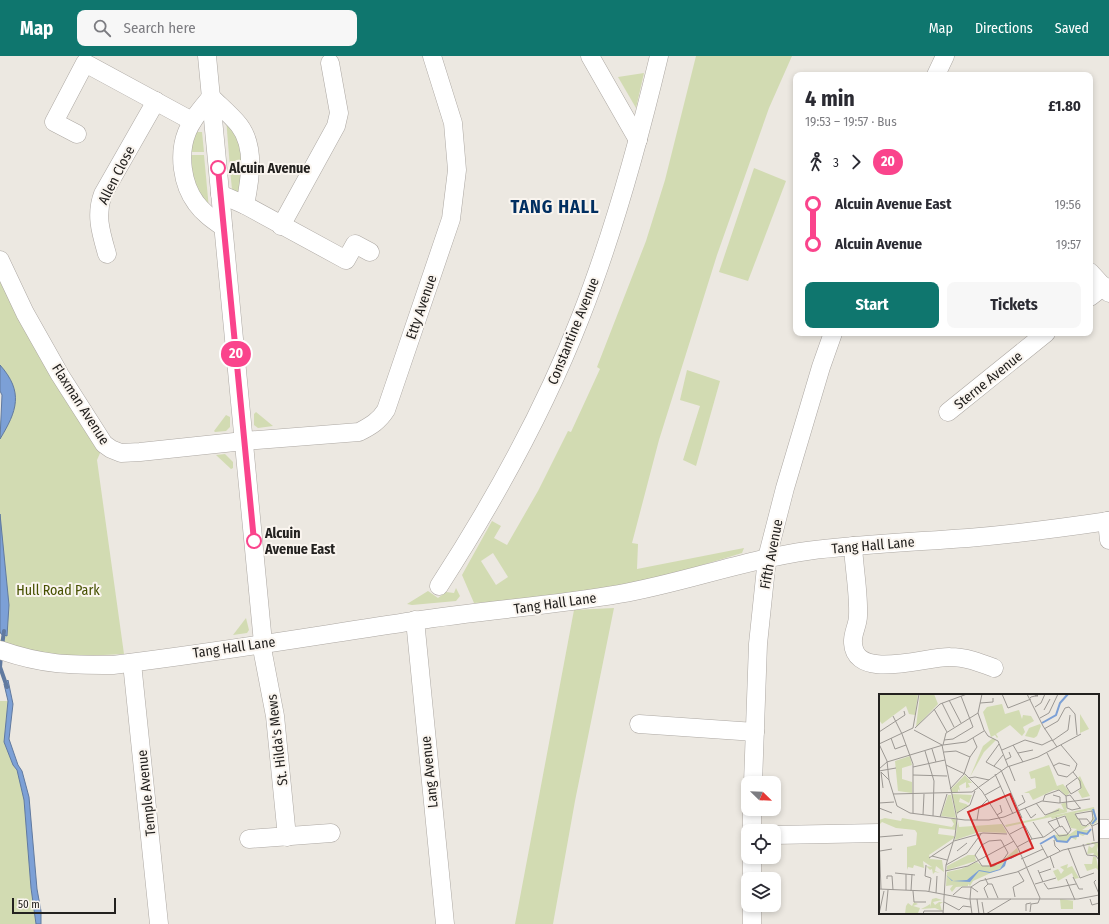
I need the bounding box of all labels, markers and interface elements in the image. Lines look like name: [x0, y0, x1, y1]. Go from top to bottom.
search box: [77, 10, 357, 46]
text: Map: [20, 17, 53, 40]
icon: search: [91, 17, 113, 39]
text: Search here: [123, 19, 196, 37]
text: Map: [929, 20, 953, 37]
text: Directions: [975, 20, 1033, 37]
text: Saved: [1055, 20, 1089, 37]
text: 4 min: [805, 85, 855, 112]
text: £1.80: [1048, 97, 1081, 115]
text: 19:53 – 19:57 · Bus: [805, 114, 897, 129]
street label: Allen Close: [95, 143, 138, 207]
icon: walk: [805, 151, 827, 173]
icon: forward: [845, 151, 867, 173]
text: 20: [881, 153, 895, 170]
text: 3: [833, 155, 839, 170]
marker: Alcuin Avenue: [210, 160, 226, 176]
place label: Alcuin Avenue: [228, 160, 310, 177]
text: Alcuin Avenue East: [835, 195, 951, 213]
district label: TANG HALL: [510, 196, 600, 218]
text: 19:56: [1054, 197, 1081, 212]
text: Alcuin Avenue: [835, 235, 922, 253]
text: 19:57: [1056, 237, 1081, 252]
street label: Etty Avenue: [403, 273, 440, 342]
street label: Constantine Avenue: [544, 275, 603, 387]
button: Start: [805, 282, 939, 328]
button: Tickets: [947, 282, 1081, 328]
line badge: 20: [218, 341, 254, 367]
text: 20: [229, 345, 243, 362]
street label: Sterne Avenue: [951, 348, 1026, 413]
street label: Flaxman Avenue: [48, 361, 113, 448]
street label: Fifth Avenue: [756, 518, 787, 590]
place label: Alcuin Avenue East: [264, 525, 336, 558]
marker: Alcuin Avenue East: [246, 533, 262, 549]
street label: Tang Hall Lane: [831, 533, 915, 558]
park label: Hull Road Park: [16, 582, 100, 599]
street label: Tang Hall Lane: [513, 589, 597, 618]
street label: Tang Hall Lane: [192, 633, 276, 662]
street label: St. Hilda's Mews: [263, 693, 292, 786]
inset map: [879, 694, 1099, 914]
street label: Lang Avenue: [417, 735, 442, 809]
street label: Temple Avenue: [134, 749, 159, 837]
north arrow: [741, 776, 781, 816]
map controls: [741, 776, 781, 912]
button: locate: [741, 824, 781, 864]
button: layers: [741, 872, 781, 912]
scale bar: [12, 896, 116, 915]
text: 50 m: [18, 898, 40, 911]

